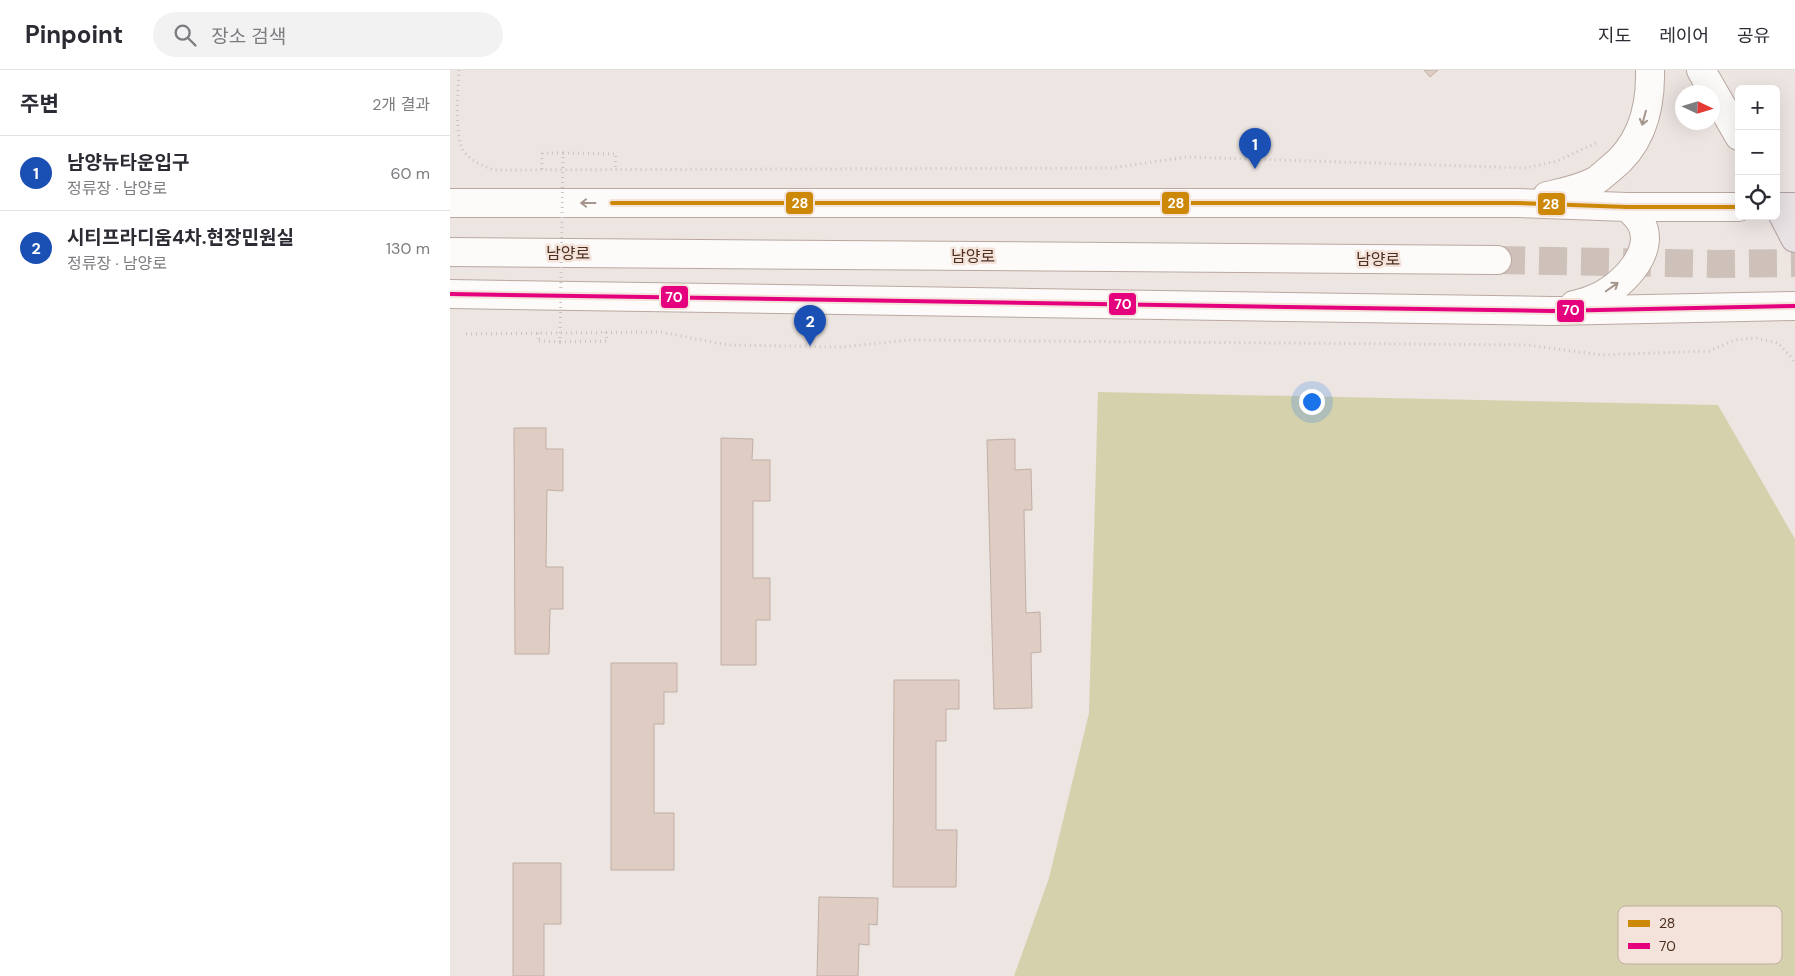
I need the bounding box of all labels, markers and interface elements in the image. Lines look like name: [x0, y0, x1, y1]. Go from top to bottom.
search box: [153, 12, 503, 57]
text: Pinpoint: [25, 19, 123, 50]
icon: search: [171, 21, 199, 49]
text: 장소 검색: [211, 24, 286, 49]
text: 지도: [1598, 24, 1631, 48]
text: 레이어: [1659, 24, 1709, 48]
text: 공유: [1737, 24, 1770, 48]
north arrow: [1675, 85, 1720, 130]
map controls: [1735, 85, 1780, 220]
button: +: [1735, 85, 1780, 130]
text: 주변: [20, 90, 59, 118]
text: 2개 결과: [372, 94, 430, 115]
one-way arrow: [1639, 110, 1648, 126]
pin: 1: [1239, 128, 1271, 169]
button: −: [1735, 130, 1780, 175]
text: 남양뉴타운입구: [67, 150, 189, 175]
text: 1: [33, 163, 39, 184]
text: 60 m: [390, 163, 430, 184]
button: locate: [1735, 175, 1780, 220]
text: 정류장 · 남양로: [67, 178, 167, 199]
line badge: 28: [785, 191, 814, 215]
line badge: 28: [1161, 191, 1190, 215]
line badge: 28: [1537, 192, 1566, 216]
text: 28: [792, 194, 809, 212]
text: 28: [1168, 194, 1185, 212]
text: 28: [1543, 195, 1560, 213]
one-way arrow: [580, 198, 596, 208]
text: 시티프라디움4차.현장민원실: [67, 225, 294, 250]
text: 2: [31, 238, 41, 259]
text: 130 m: [386, 238, 430, 259]
street label: 남양로: [546, 243, 590, 264]
street label: 남양로: [951, 246, 995, 267]
street label: 남양로: [1356, 249, 1400, 270]
text: 정류장 · 남양로: [67, 253, 167, 274]
one-way arrow: [1605, 282, 1619, 292]
line badge: 70: [660, 285, 689, 309]
text: 70: [665, 288, 683, 306]
line badge: 70: [1108, 292, 1137, 316]
text: 70: [1114, 295, 1132, 313]
line badge: 70: [1556, 299, 1585, 323]
text: 70: [1562, 301, 1580, 319]
pin: 2: [794, 305, 826, 346]
your location: [1299, 389, 1325, 415]
legend: [1618, 906, 1782, 964]
text: 28: [1659, 914, 1675, 932]
text: 70: [1659, 937, 1676, 955]

